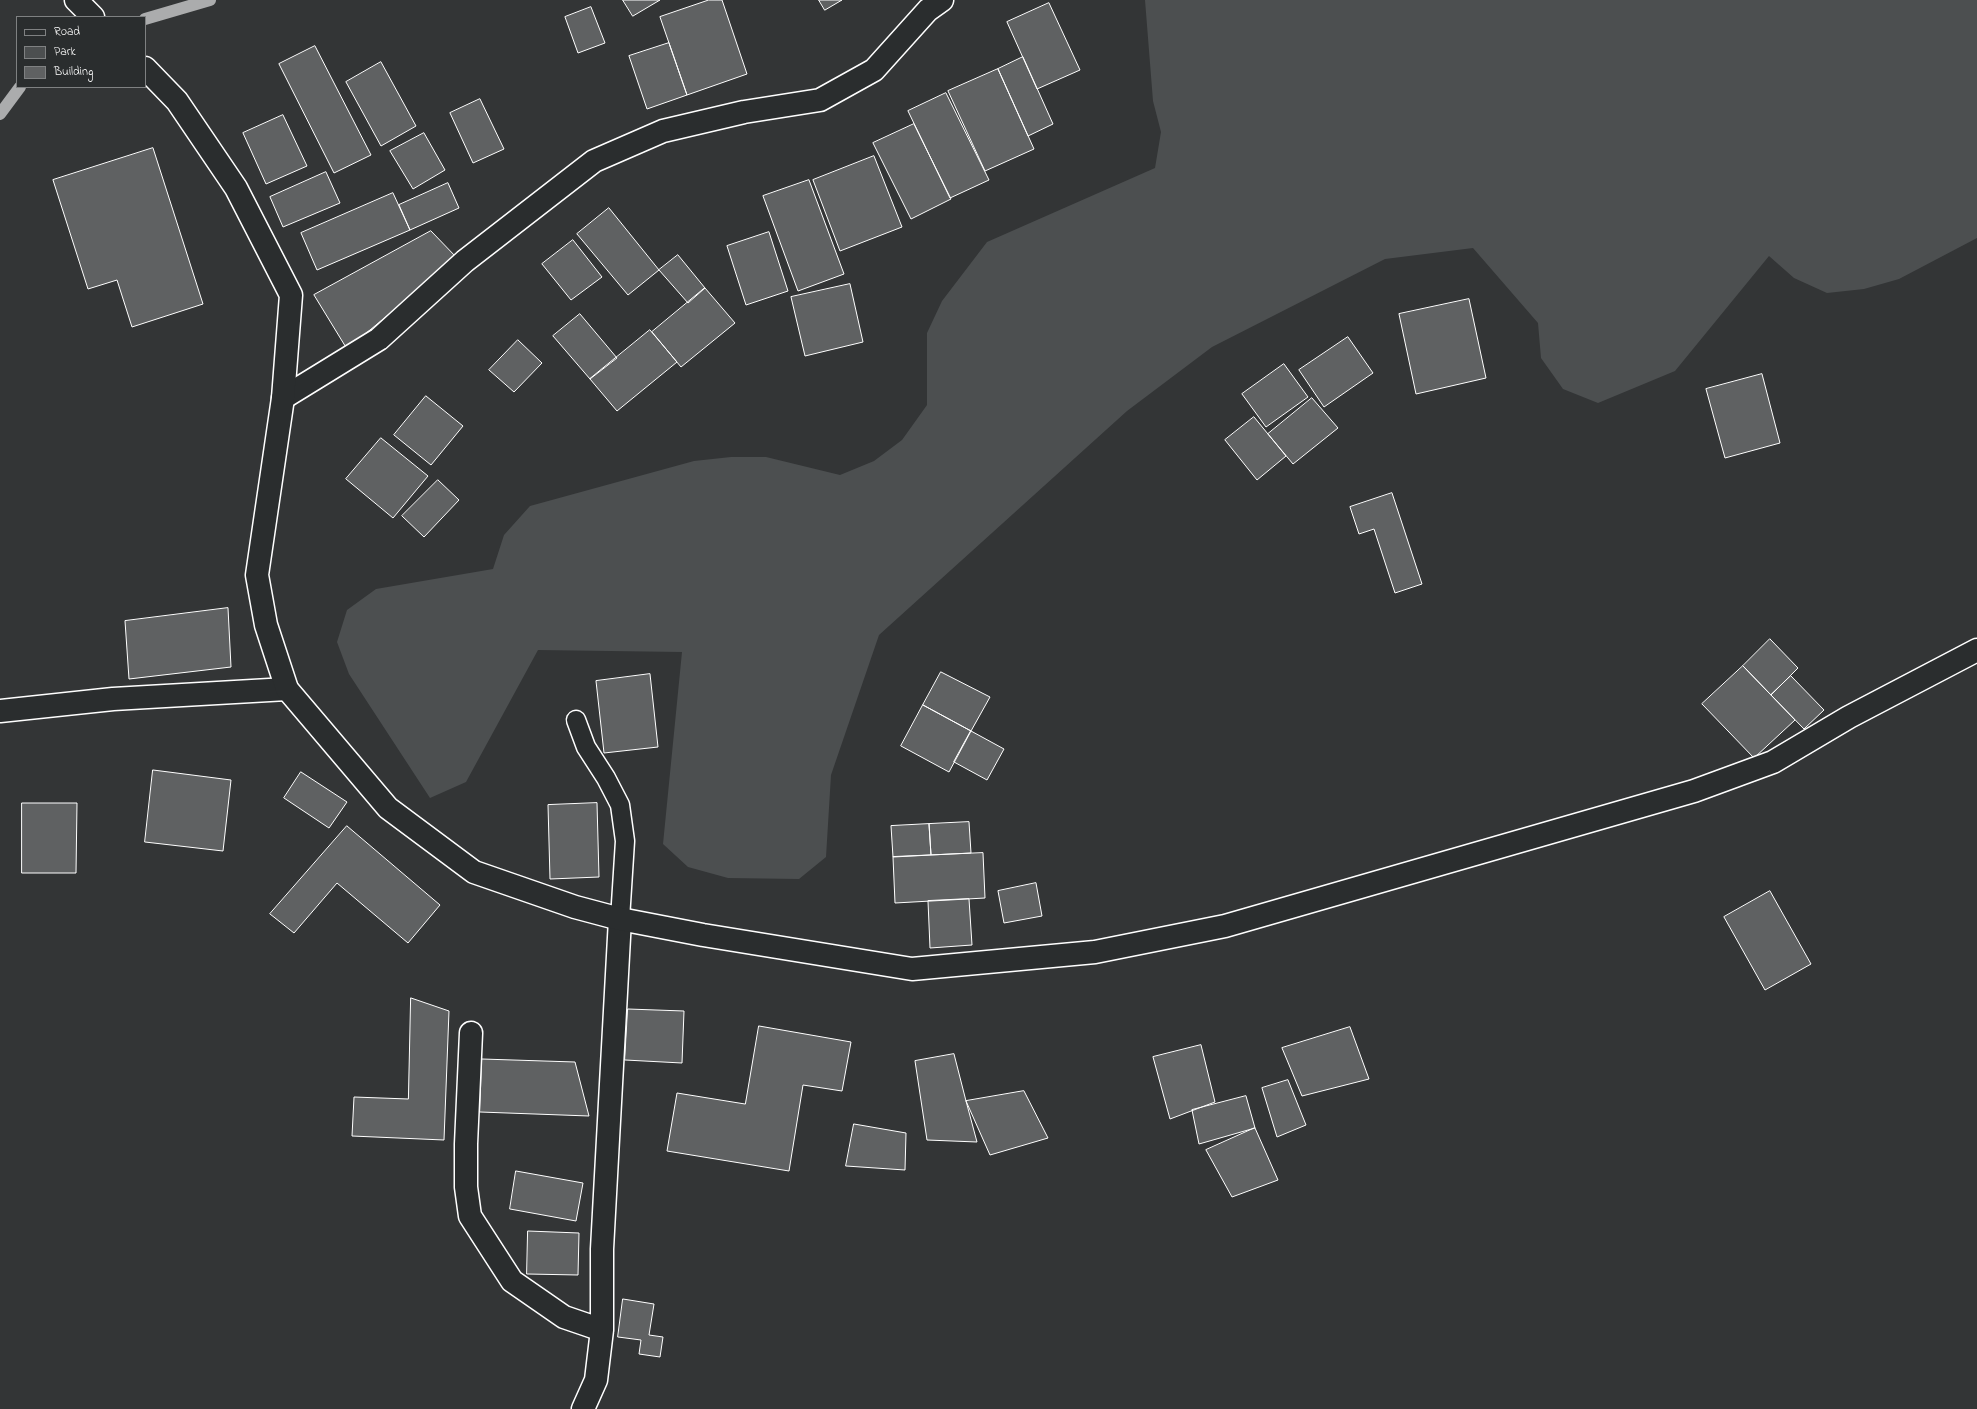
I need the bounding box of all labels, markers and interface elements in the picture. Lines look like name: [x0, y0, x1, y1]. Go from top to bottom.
legend: [16, 16, 146, 88]
text: Road: [54, 23, 80, 41]
text: Park: [54, 43, 76, 61]
text: Building: [54, 63, 93, 81]

